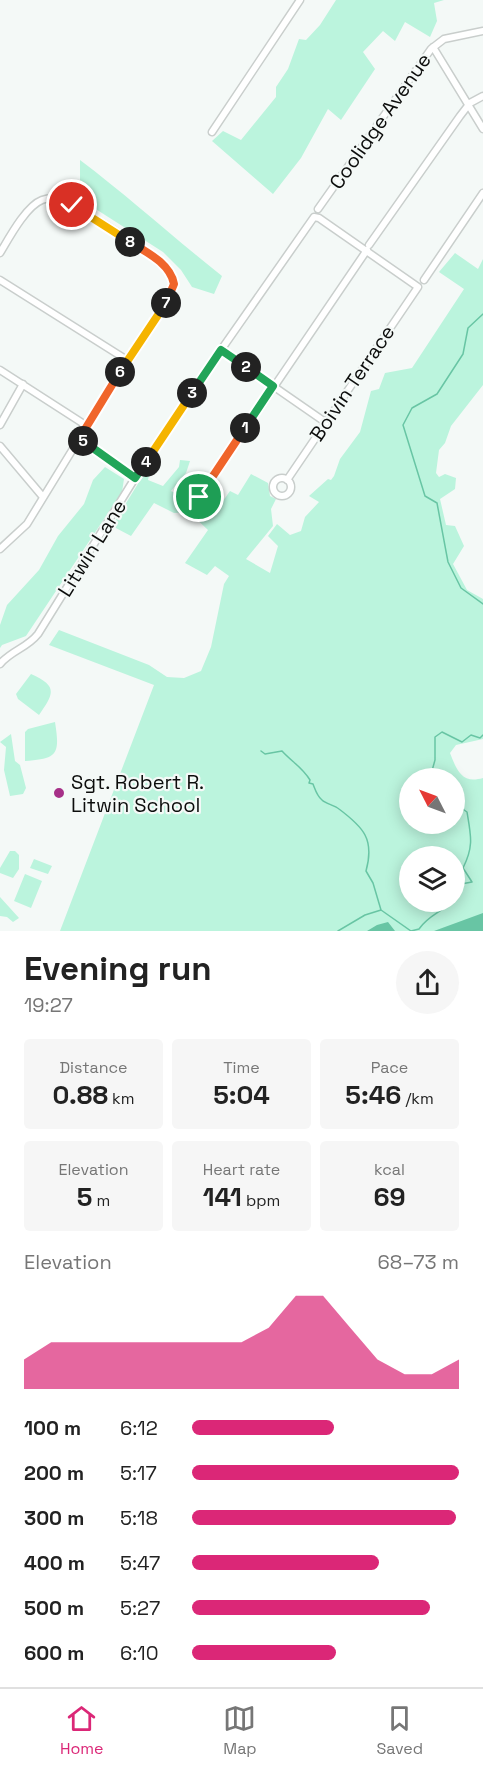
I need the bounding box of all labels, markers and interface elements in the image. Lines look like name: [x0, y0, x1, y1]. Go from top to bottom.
street label: Coolidge Avenue: [323, 48, 437, 194]
pin: [46, 179, 97, 230]
icon: check: [55, 188, 88, 221]
pin: 8: [115, 227, 145, 257]
text: 8: [125, 231, 135, 252]
pin: 7: [151, 288, 181, 318]
text: 7: [162, 292, 170, 313]
street label: Boivin Terrace: [304, 320, 400, 446]
pin: 2: [231, 352, 261, 382]
text: 2: [241, 356, 251, 377]
pin: 6: [105, 357, 135, 387]
text: 6: [115, 361, 125, 382]
pin: 3: [177, 378, 207, 408]
text: 3: [187, 382, 197, 403]
pin: 1: [230, 413, 260, 443]
text: 1: [241, 417, 249, 438]
pin: 5: [68, 426, 98, 456]
text: 5: [78, 430, 88, 451]
pin: 4: [131, 447, 161, 477]
text: 4: [141, 451, 151, 472]
pin: [173, 471, 224, 522]
icon: arrive: [182, 480, 215, 513]
street label: Litwin Lane: [52, 495, 132, 601]
north arrow: [399, 768, 465, 834]
map controls: [399, 768, 465, 912]
place label: Sgt. Robert R. Litwin School: [71, 769, 204, 818]
marker: Sgt. Robert R. Litwin School: [52, 786, 66, 800]
button: layers: [399, 846, 465, 912]
text: Evening run: [24, 948, 212, 990]
button: share: [396, 951, 459, 1014]
text: 19:27: [24, 992, 73, 1018]
text: Distance: [59, 1057, 128, 1078]
text: Time: [223, 1057, 260, 1078]
text: Pace: [371, 1057, 408, 1078]
text: 0.88: [53, 1078, 108, 1112]
text: 5:04: [213, 1078, 270, 1112]
text: 5:46: [345, 1078, 401, 1112]
text: km: [108, 1088, 134, 1109]
text: /km: [401, 1088, 434, 1109]
text: Elevation: [58, 1159, 129, 1180]
text: Heart rate: [203, 1159, 280, 1180]
text: kcal: [374, 1159, 405, 1180]
text: 5: [77, 1180, 92, 1214]
text: 141: [203, 1180, 242, 1214]
text: 69: [373, 1180, 406, 1214]
text: m: [92, 1190, 110, 1211]
text: bpm: [242, 1190, 280, 1211]
text: Elevation: [24, 1249, 112, 1275]
text: 68–73 m: [378, 1249, 459, 1275]
text: 100 m: [24, 1415, 81, 1441]
text: 6:12: [120, 1415, 158, 1441]
text: 200 m: [24, 1460, 84, 1486]
text: 5:17: [120, 1460, 157, 1486]
text: 300 m: [24, 1505, 84, 1531]
text: 5:18: [120, 1505, 158, 1531]
text: 400 m: [24, 1550, 85, 1576]
text: 5:47: [120, 1550, 160, 1576]
text: 500 m: [24, 1595, 84, 1621]
text: 5:27: [120, 1595, 160, 1621]
text: 600 m: [24, 1640, 84, 1666]
text: 6:10: [120, 1640, 158, 1666]
tab: Home: [60, 1702, 104, 1759]
tab: Map: [223, 1702, 257, 1759]
tab: Saved: [376, 1702, 423, 1759]

